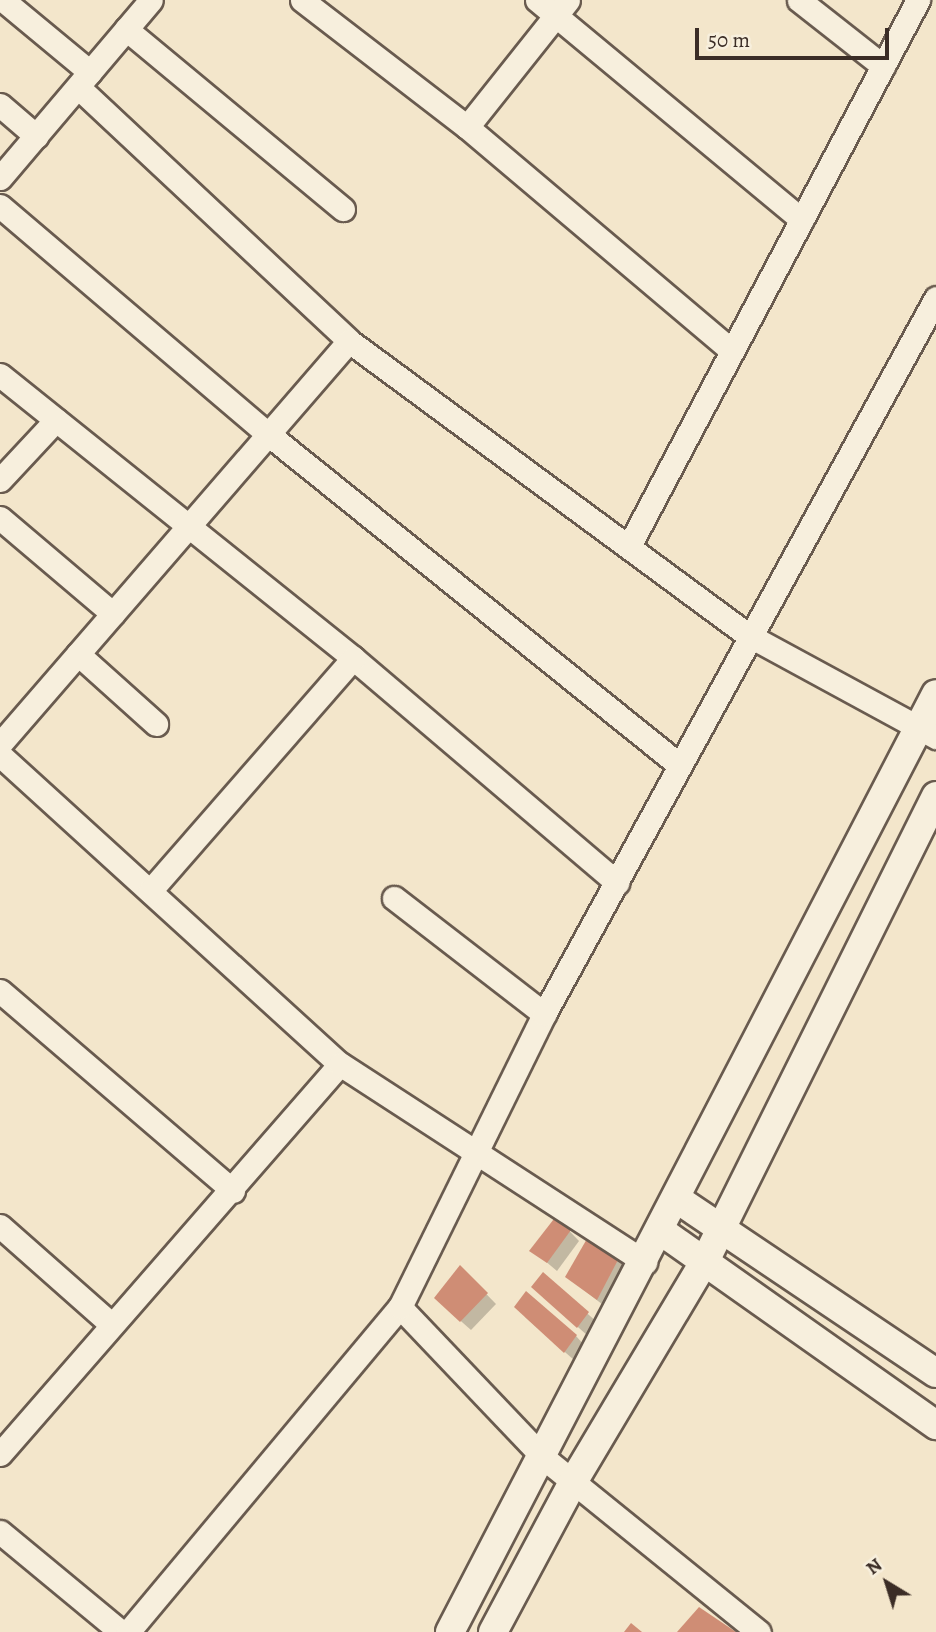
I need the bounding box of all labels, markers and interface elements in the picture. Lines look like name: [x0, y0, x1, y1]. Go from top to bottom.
scale bar: [698, 14, 892, 58]
text: 50 m: [708, 26, 750, 54]
north arrow: [852, 1548, 922, 1618]
text: N: [861, 1552, 888, 1581]

